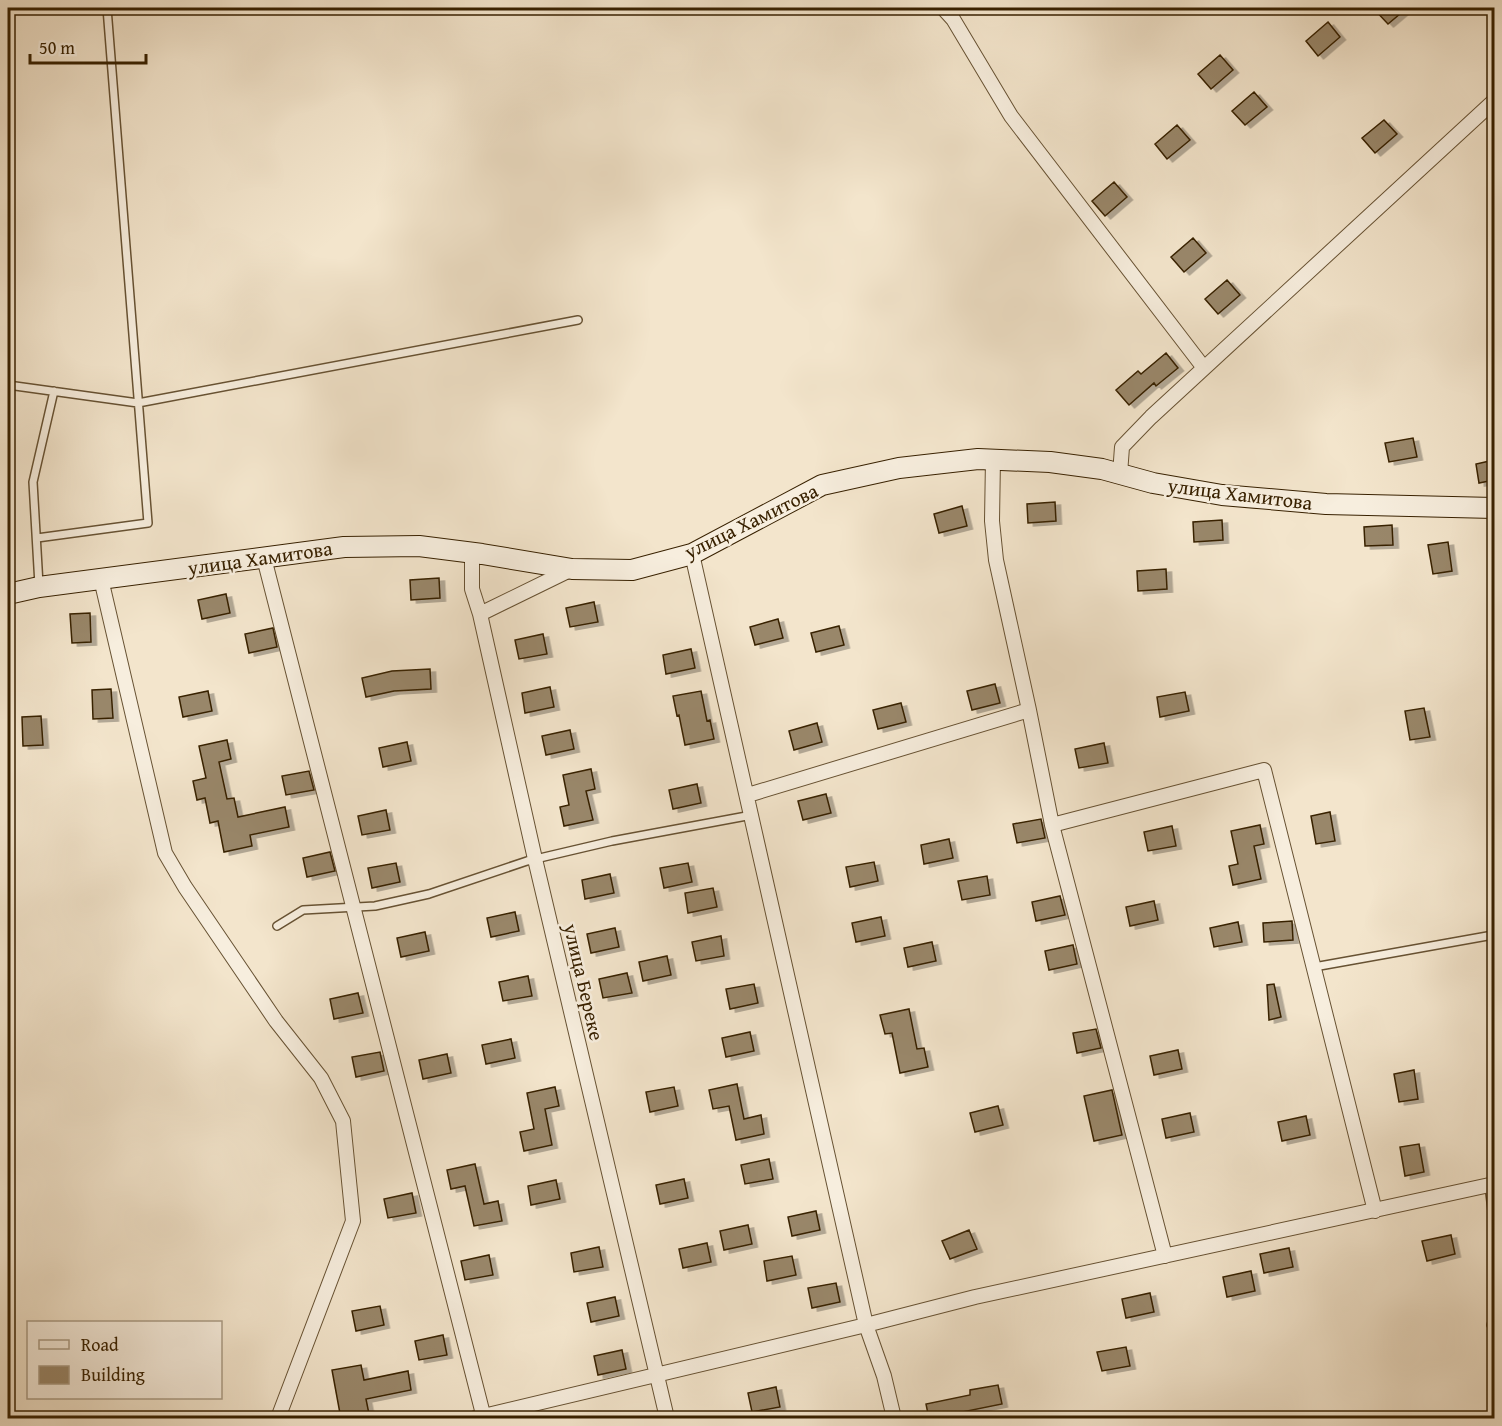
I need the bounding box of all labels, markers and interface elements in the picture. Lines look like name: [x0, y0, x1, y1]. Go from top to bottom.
scale bar: [30, 27, 146, 65]
text: 50 m: [39, 34, 75, 61]
street label: улица Хамитова: [1165, 470, 1315, 517]
street label: улица Хамитова: [678, 475, 823, 566]
street label: улица Хамитова: [185, 533, 335, 582]
street label: улица Береке: [557, 920, 612, 1043]
legend: [27, 1321, 222, 1399]
text: Road: [81, 1331, 119, 1358]
text: Building: [81, 1361, 145, 1388]

